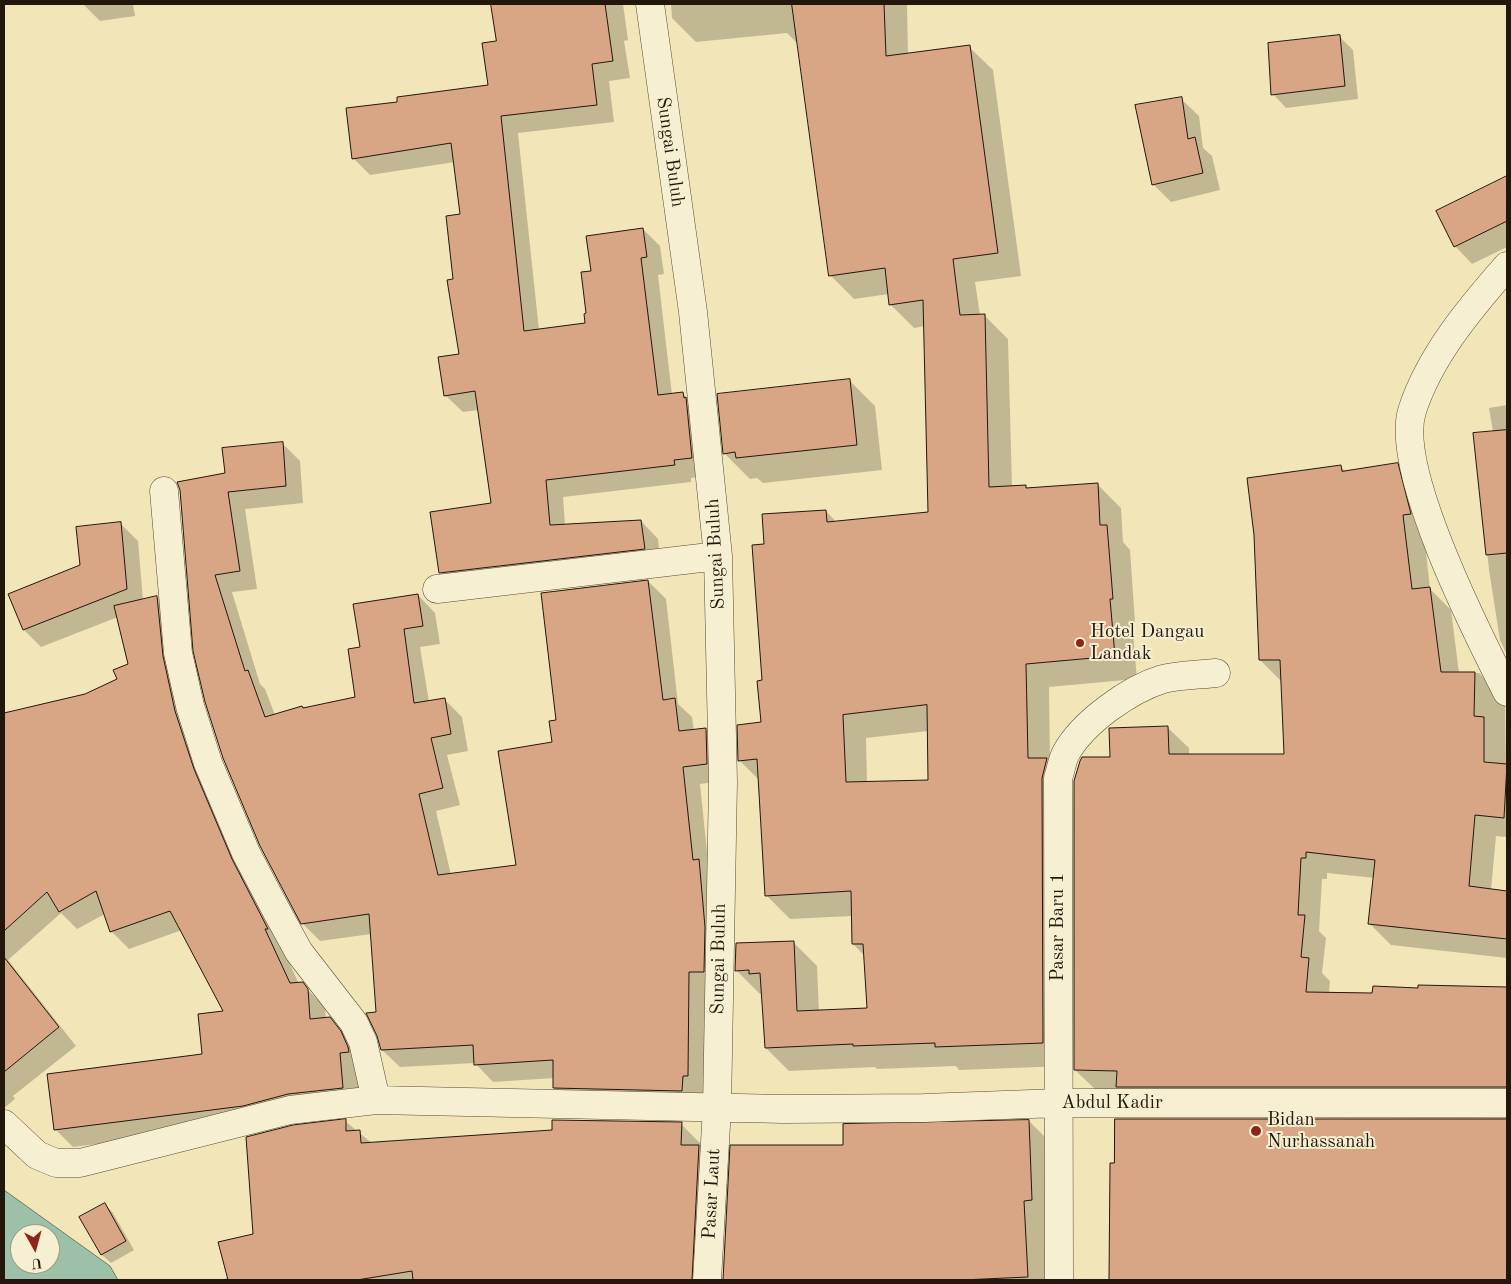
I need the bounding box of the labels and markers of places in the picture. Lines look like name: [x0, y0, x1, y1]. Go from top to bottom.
place label: Hotel Dangau Landak: [1090, 621, 1204, 665]
marker: Hotel Dangau Landak: [1074, 637, 1086, 649]
place label: Bidan Nurhassanah: [1267, 1109, 1375, 1153]
marker: Bidan Nurhassanah: [1249, 1124, 1263, 1138]

